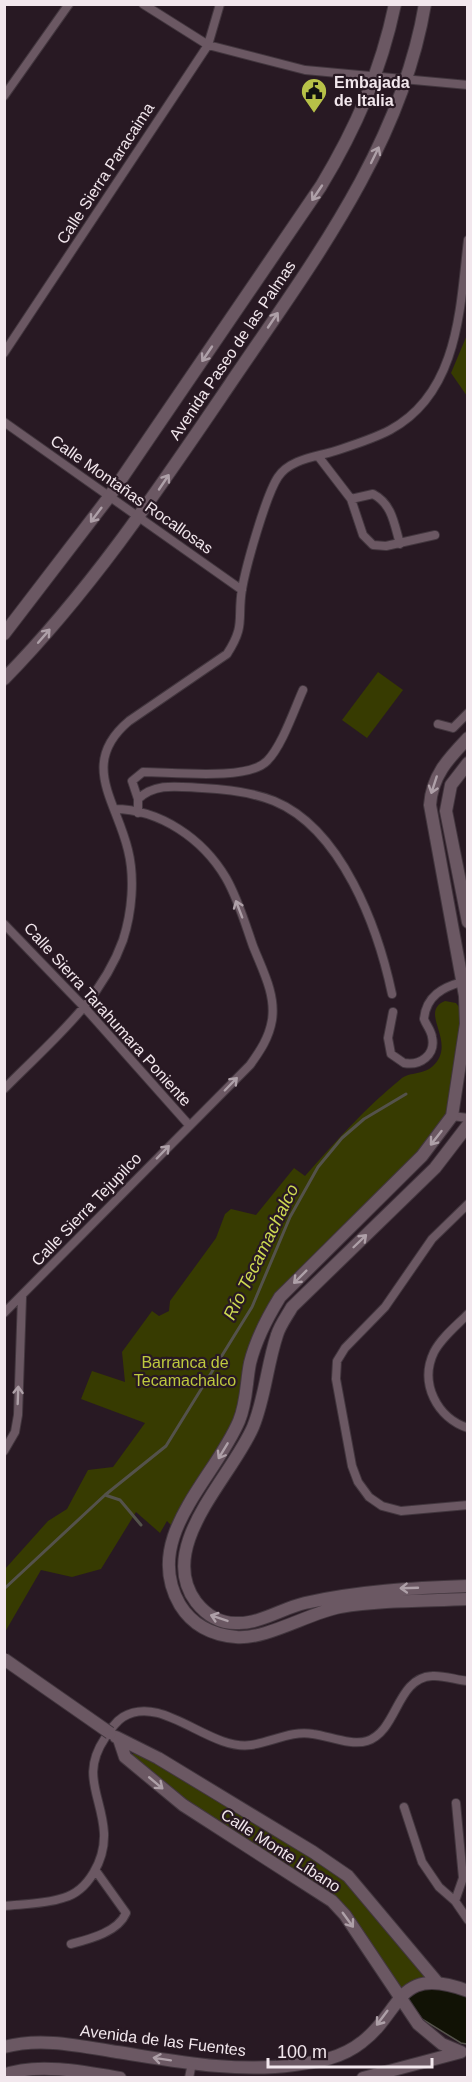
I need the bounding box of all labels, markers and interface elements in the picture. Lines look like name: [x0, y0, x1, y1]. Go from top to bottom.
place label: Embajada de Italia: [334, 74, 410, 109]
public building icon: Embajada de Italia: [299, 76, 329, 114]
street label: Calle Sierra Paracaima: [53, 100, 157, 247]
one-way arrow: [370, 146, 382, 164]
one-way arrow: [311, 184, 323, 201]
street label: Avenida Paseo de las Palmas: [166, 258, 299, 443]
one-way arrow: [267, 313, 279, 329]
one-way arrow: [201, 346, 213, 362]
street label: Calle Montañas Rocallosas: [47, 432, 216, 557]
one-way arrow: [158, 474, 170, 491]
one-way arrow: [90, 506, 103, 522]
one-way arrow: [37, 629, 51, 644]
one-way arrow: [428, 775, 439, 794]
one-way arrow: [233, 900, 244, 919]
street label: Calle Sierra Tarahumara Poniente: [21, 919, 195, 1110]
one-way arrow: [223, 1077, 238, 1092]
one-way arrow: [430, 1130, 443, 1146]
one-way arrow: [156, 1144, 171, 1159]
street label: Calle Sierra Tejupilco: [28, 1149, 145, 1269]
water label: Río Tecamachalco: [219, 1181, 303, 1323]
one-way arrow: [352, 1234, 367, 1249]
one-way arrow: [293, 1270, 308, 1285]
park label: Barranca de Tecamachalco: [134, 1354, 236, 1389]
one-way arrow: [12, 1386, 24, 1406]
one-way arrow: [216, 1442, 228, 1459]
one-way arrow: [400, 1582, 420, 1594]
one-way arrow: [211, 1612, 229, 1623]
one-way arrow: [148, 1776, 164, 1789]
street label: Calle Monte Líbano: [218, 1806, 344, 1895]
one-way arrow: [342, 1911, 354, 1927]
one-way arrow: [376, 2010, 389, 2026]
street label: Avenida de las Fuentes: [79, 2022, 247, 2059]
scale bar: [268, 2031, 432, 2069]
text: 100 m: [277, 2042, 327, 2062]
one-way arrow: [152, 2053, 172, 2064]

